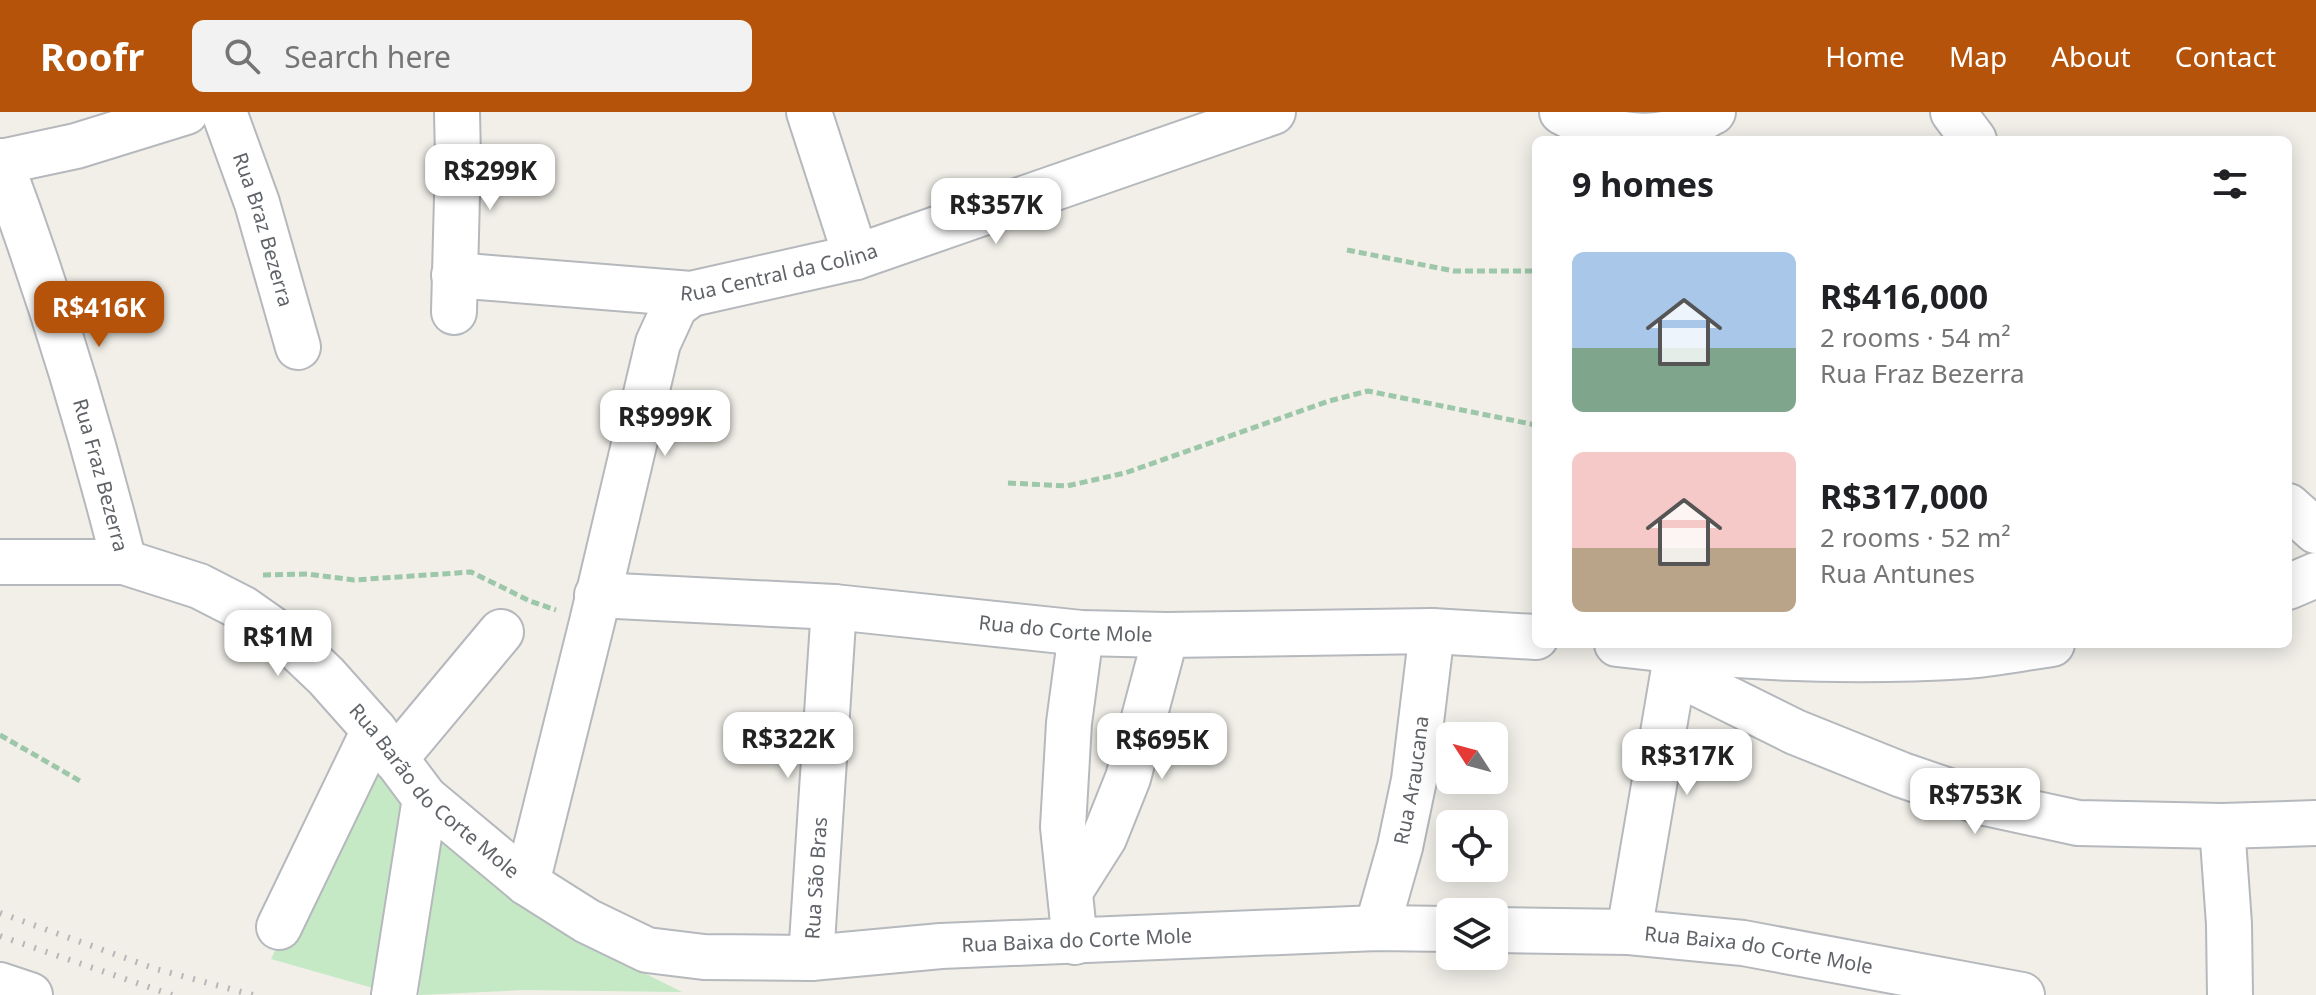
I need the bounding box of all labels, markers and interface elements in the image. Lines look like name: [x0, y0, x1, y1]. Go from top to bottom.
search box: [192, 20, 752, 92]
text: Roofr: [40, 30, 144, 82]
icon: search: [220, 34, 264, 78]
text: Search here: [284, 36, 451, 77]
text: Home: [1825, 37, 1905, 75]
text: Map: [1949, 37, 2007, 75]
text: About: [2051, 37, 2131, 75]
text: Contact: [2175, 37, 2276, 75]
pin: R$299K: [425, 144, 555, 212]
street label: Rua Braz Bezerra: [227, 149, 300, 310]
text: R$299K: [443, 152, 537, 188]
text: 9 homes: [1572, 161, 1714, 207]
icon: filters: [2208, 162, 2252, 206]
pin: R$357K: [931, 178, 1061, 246]
text: R$357K: [949, 186, 1043, 222]
street label: Rua Central da Colina: [679, 237, 881, 307]
text: R$416,000: [1820, 273, 1988, 319]
pin: R$416K: [34, 281, 164, 349]
icon: home: [1636, 284, 1732, 380]
text: R$416K: [52, 289, 146, 325]
text: 2 rooms · 54 m²: [1820, 319, 2010, 355]
text: Rua Fraz Bezerra: [1820, 355, 2025, 391]
pin: R$999K: [600, 390, 730, 458]
street label: Rua Fraz Bezerra: [67, 395, 135, 554]
text: R$999K: [618, 398, 712, 434]
text: R$317,000: [1820, 473, 1988, 519]
icon: home: [1636, 484, 1732, 580]
text: 2 rooms · 52 m²: [1820, 519, 2010, 555]
text: Rua Antunes: [1820, 555, 1975, 591]
street label: Rua do Corte Mole: [977, 608, 1153, 648]
pin: R$1M: [231, 610, 325, 678]
text: R$1M: [242, 618, 314, 654]
street label: Rua Barão do Corte Mole: [344, 697, 525, 884]
pin: R$322K: [723, 712, 853, 780]
pin: R$695K: [1097, 713, 1227, 781]
street label: Rua Araucana: [1387, 714, 1435, 847]
text: R$322K: [741, 720, 835, 756]
text: R$695K: [1115, 721, 1209, 757]
north arrow: [1436, 722, 1508, 794]
map controls: [1436, 722, 1508, 970]
pin: R$317K: [1622, 729, 1752, 797]
text: R$317K: [1640, 737, 1734, 773]
pin: R$753K: [1910, 768, 2040, 836]
text: R$753K: [1928, 776, 2022, 812]
button: locate: [1436, 810, 1508, 882]
street label: Rua São Bras: [798, 816, 833, 940]
button: layers: [1436, 898, 1508, 970]
street label: Rua Baixa do Corte Mole: [1643, 920, 1875, 980]
street label: Rua Baixa do Corte Mole: [961, 922, 1193, 958]

